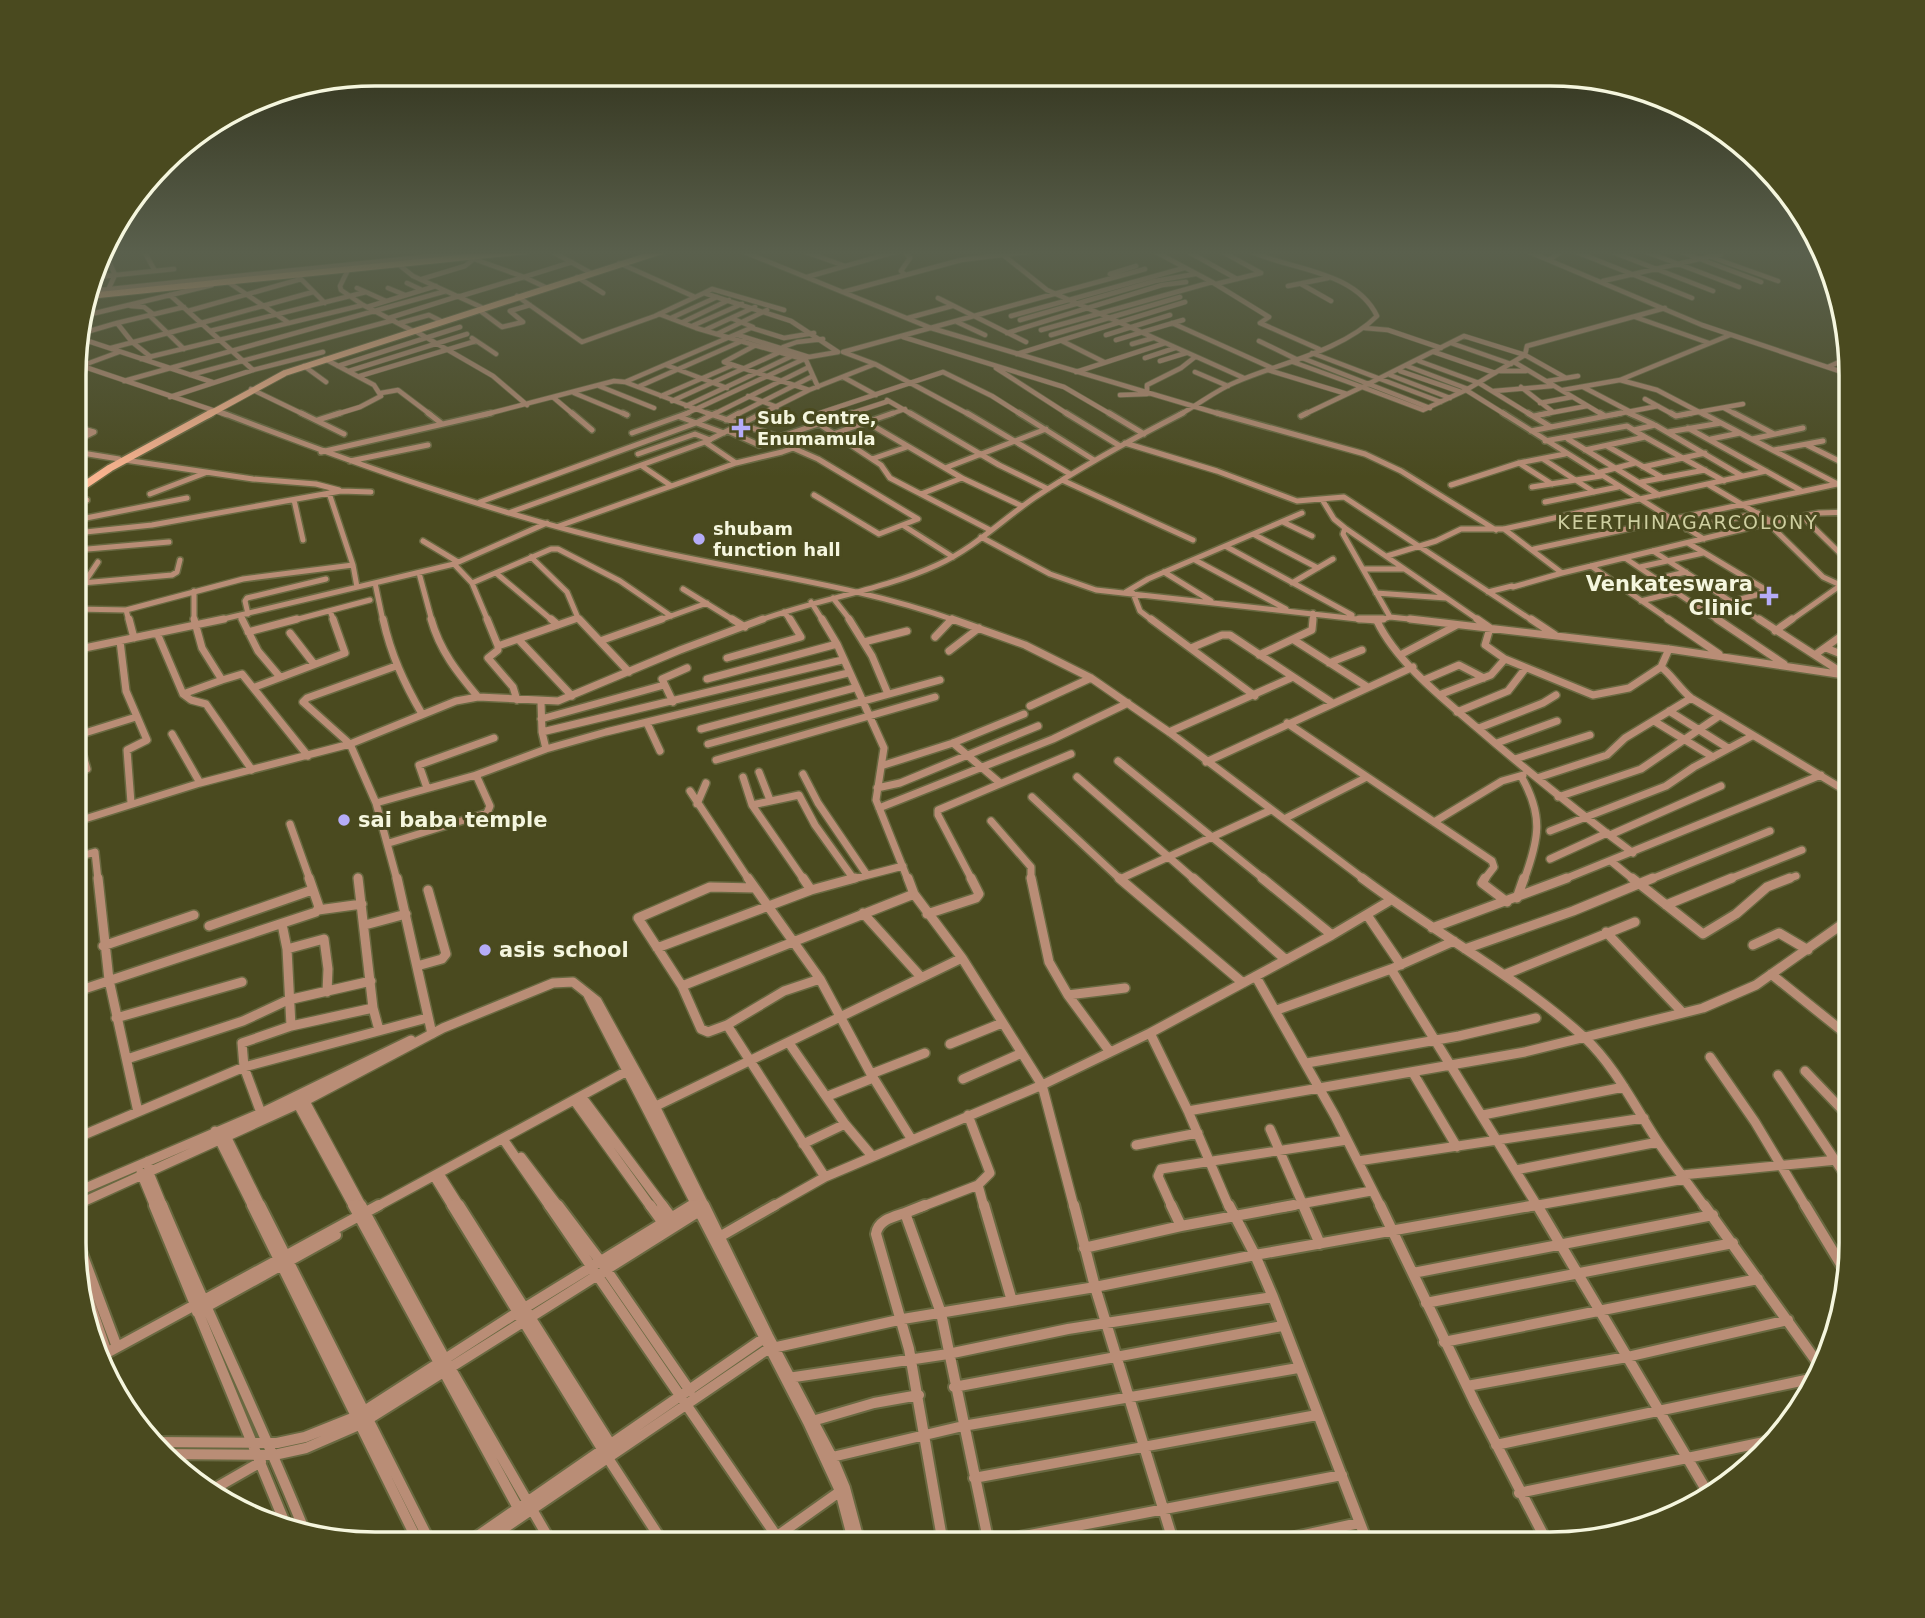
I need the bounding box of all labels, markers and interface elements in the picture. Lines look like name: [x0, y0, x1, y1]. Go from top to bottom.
place label: Sub Centre, Enumamula: [757, 407, 877, 449]
marker: Sub Centre, Enumamula: [731, 418, 751, 438]
district label: KEERTHINAGARCOLONY: [1557, 511, 1819, 533]
place label: shubam function hall: [713, 518, 841, 560]
marker: shubam function hall: [691, 531, 707, 547]
place label: Venkateswara Clinic: [1586, 572, 1753, 620]
marker: Venkateswara Clinic: [1759, 586, 1779, 606]
place label: sai baba temple: [358, 808, 548, 832]
marker: sai baba temple: [336, 812, 352, 828]
place label: asis school: [499, 938, 629, 962]
marker: asis school: [477, 942, 493, 958]

